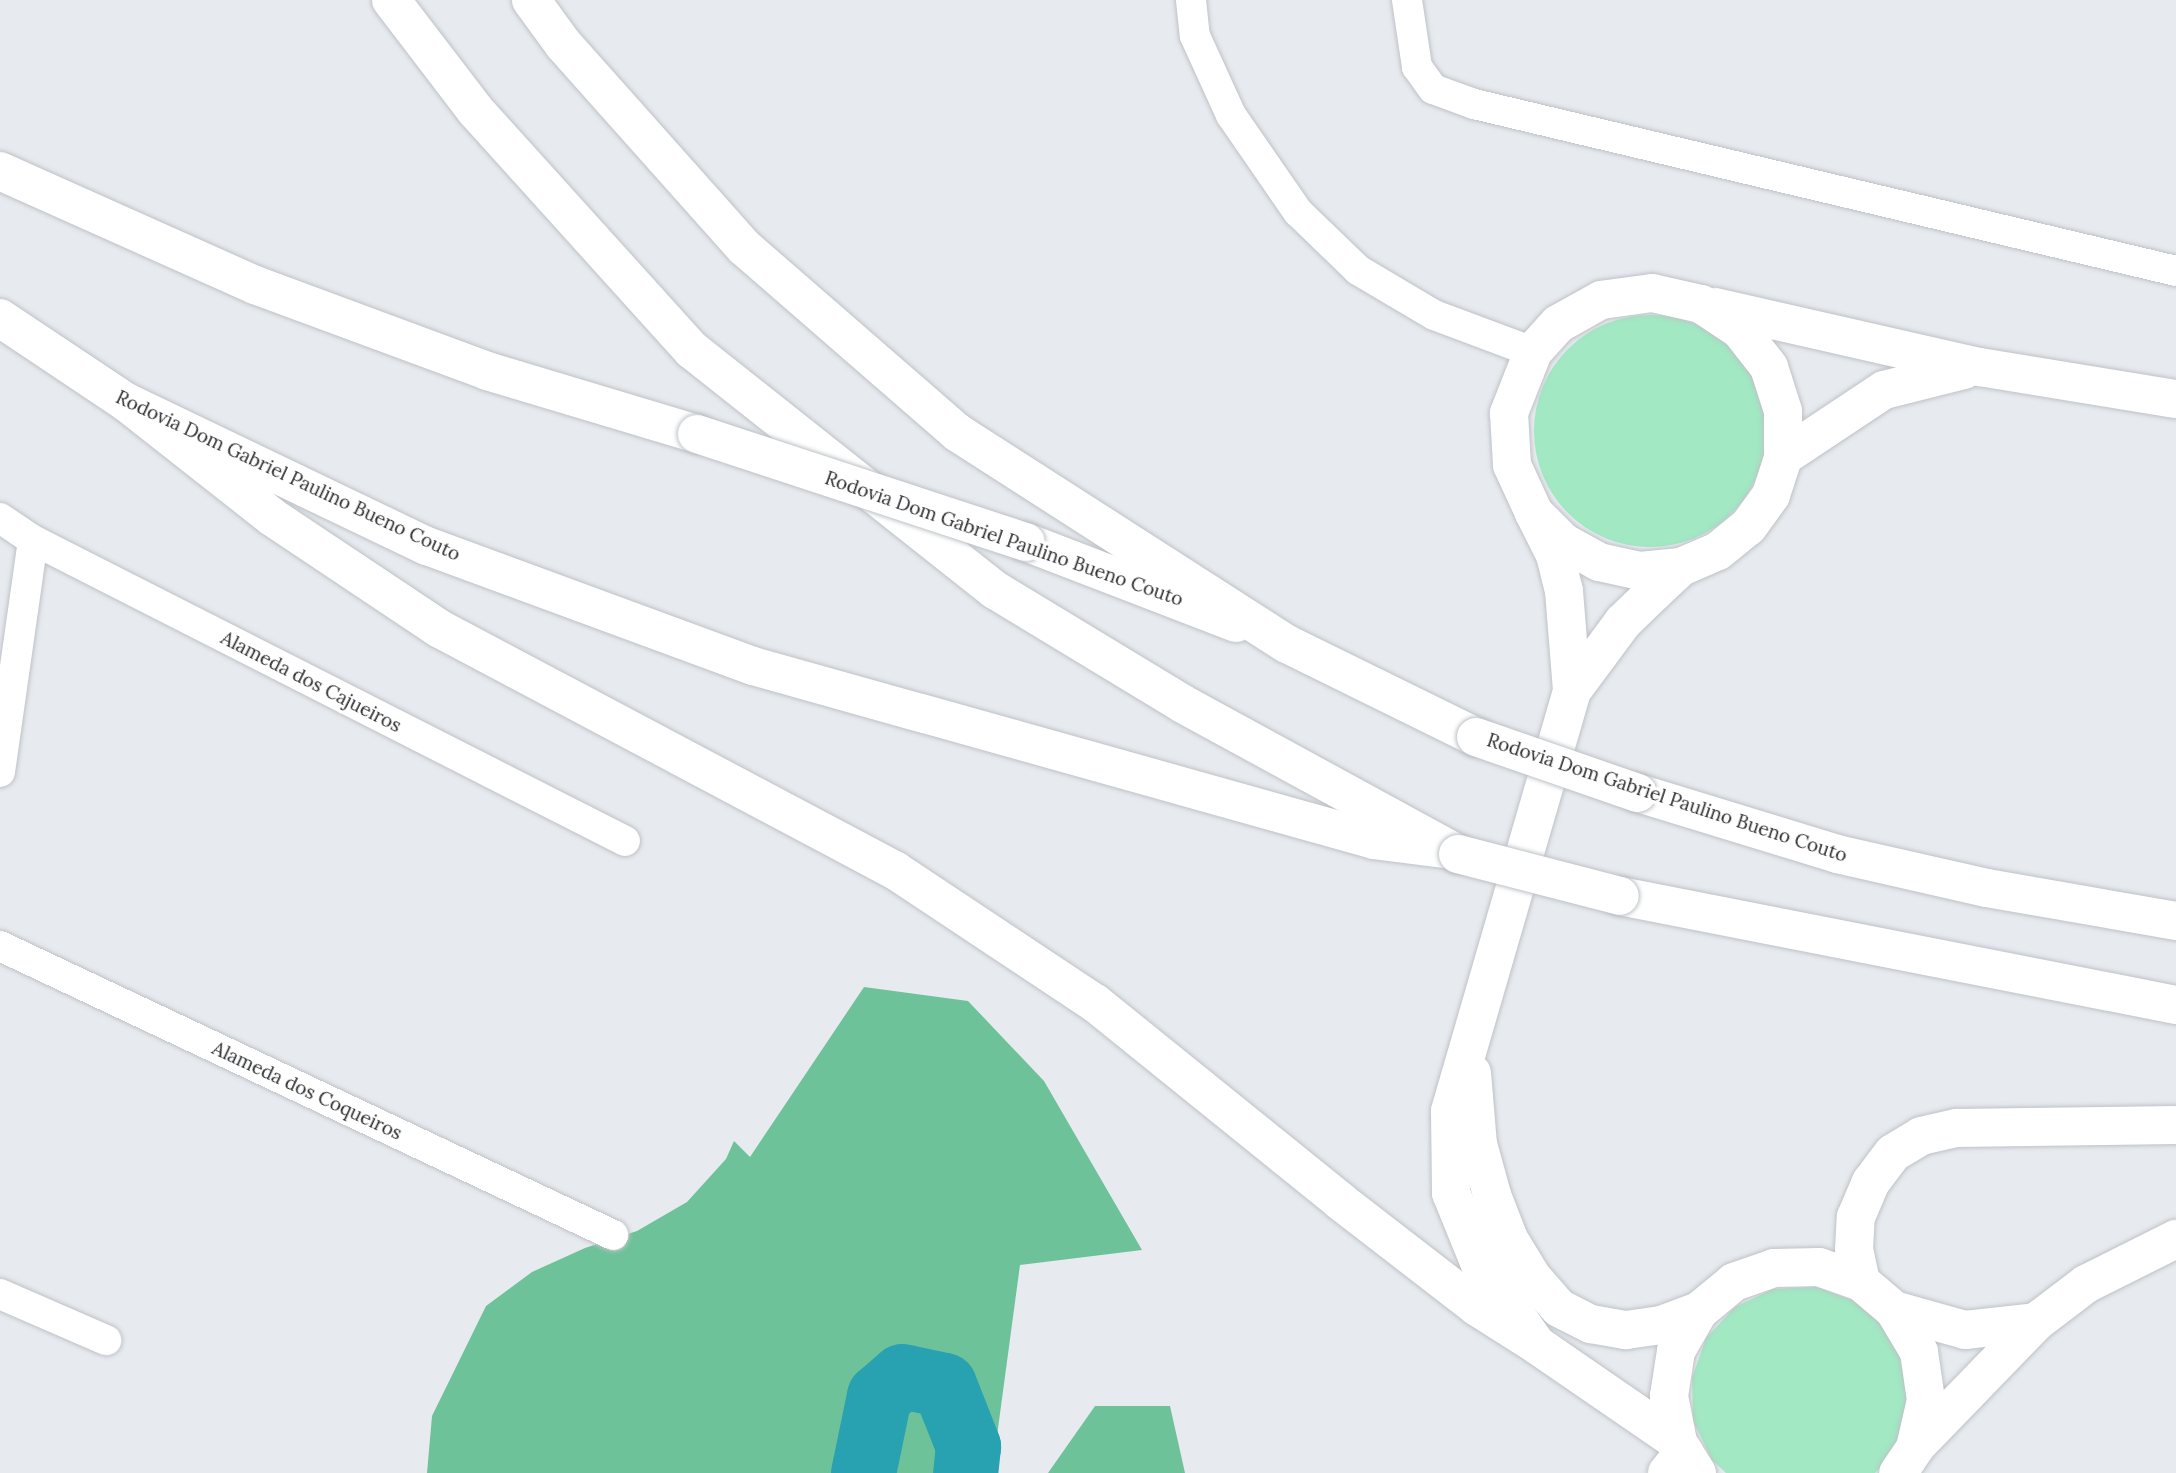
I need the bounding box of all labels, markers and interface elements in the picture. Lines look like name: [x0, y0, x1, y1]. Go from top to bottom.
street label: Rodovia Dom Gabriel Paulino Bueno Couto: [112, 386, 464, 566]
street label: Rodovia Dom Gabriel Paulino Bueno Couto: [822, 467, 1186, 611]
street label: Alameda dos Cajueiros: [217, 627, 405, 737]
street label: Rodovia Dom Gabriel Paulino Bueno Couto: [1484, 729, 1850, 867]
street label: Alameda dos Coqueiros: [208, 1037, 406, 1145]

